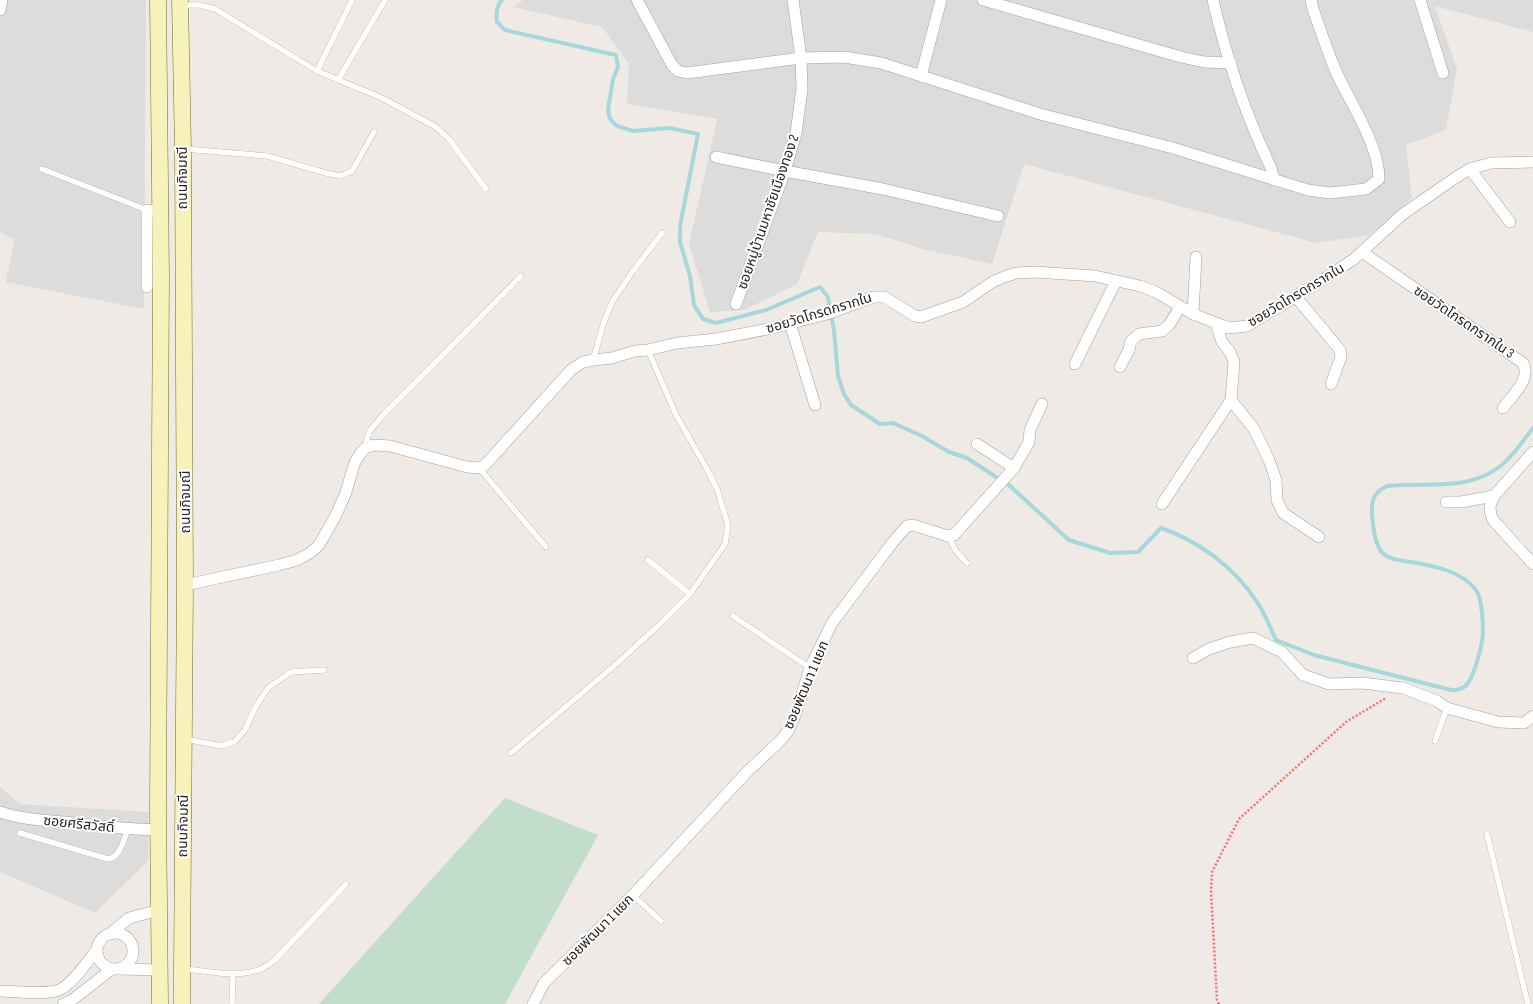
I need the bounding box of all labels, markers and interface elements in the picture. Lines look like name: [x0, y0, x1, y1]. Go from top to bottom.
street label: ซอยหมู่บ้านมหาชัยเมืองทอง 2: [734, 132, 803, 292]
street label: ถนนกิจมณี: [174, 147, 191, 209]
street label: ซอยวัดโกรดกรากใน: [1245, 259, 1347, 331]
street label: ซอยวัดโกรดกรากใน 3: [1410, 282, 1518, 362]
street label: ซอยวัดโกรดกรากใน: [764, 289, 874, 337]
street label: ถนนกิจมณี: [177, 471, 194, 533]
street label: ซอยพัฒนา 1 แยก: [780, 638, 832, 732]
street label: ถนนกิจมณี: [174, 794, 192, 858]
street label: ซอยศรีสวัสดิ์: [43, 812, 115, 836]
street label: ซอยพัฒนา 1 แยก: [559, 891, 637, 969]

